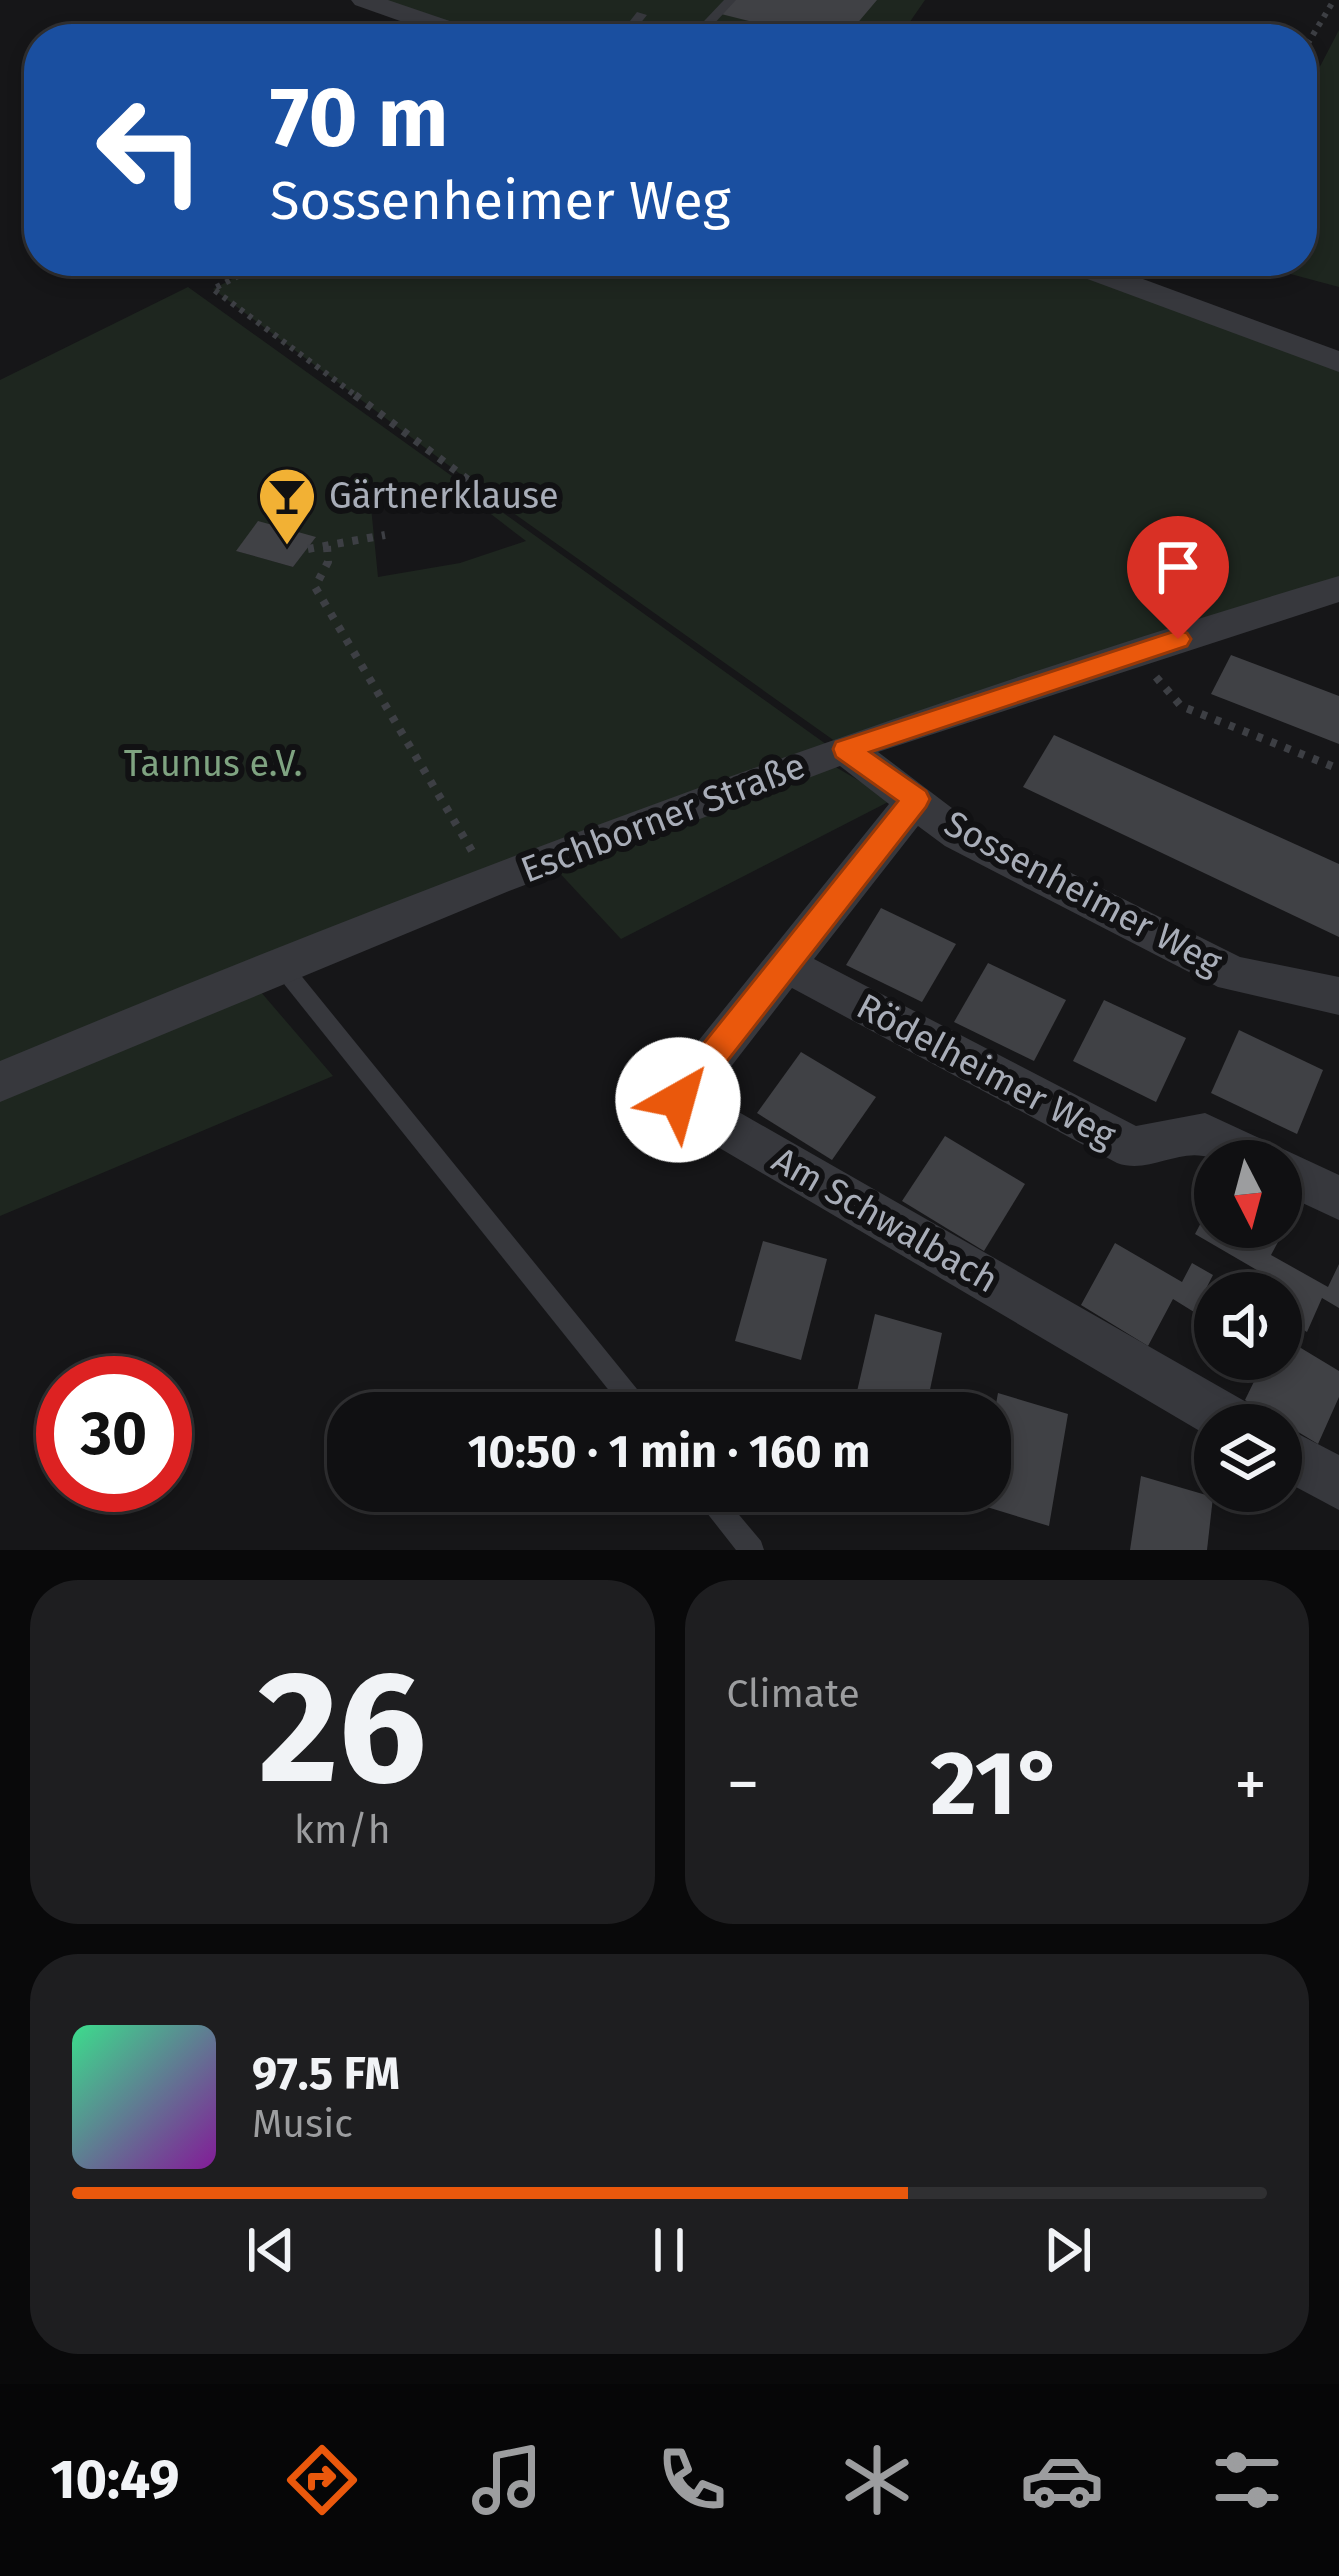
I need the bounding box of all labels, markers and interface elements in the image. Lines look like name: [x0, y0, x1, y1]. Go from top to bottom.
text: 70 m: [270, 67, 448, 168]
icon: left: [72, 72, 228, 228]
text: Sossenheimer Weg: [270, 169, 731, 233]
bar icon: Gärtnerklause: [256, 465, 318, 547]
place label: Gärtnerklause: [329, 474, 559, 518]
pin: [1127, 516, 1229, 639]
icon: arrive: [1145, 534, 1211, 600]
park label: Taunus e.V.: [124, 742, 302, 786]
street label: Eschborner Straße: [515, 744, 811, 892]
street label: Sossenheimer Weg: [937, 801, 1229, 985]
street label: Rödelheimer Weg: [849, 984, 1123, 1158]
position arrow: [615, 1037, 741, 1163]
street label: Am Schwalbach: [764, 1138, 1006, 1302]
north arrow: [1194, 1140, 1302, 1248]
map controls: [1194, 1140, 1302, 1512]
button: sound: [1194, 1272, 1302, 1380]
speed limit sign: 30: [36, 1356, 192, 1512]
button: layers: [1194, 1404, 1302, 1512]
text: 10:50 · 1 min · 160 m: [468, 1425, 870, 1479]
text: 26: [258, 1635, 427, 1822]
text: Climate: [727, 1671, 860, 1717]
text: 21°: [930, 1730, 1063, 1838]
text: −: [727, 1745, 760, 1824]
text: +: [1234, 1745, 1267, 1824]
text: km/h: [294, 1807, 391, 1853]
text: 97.5 FM: [252, 2047, 400, 2101]
text: Music: [252, 2101, 353, 2147]
icon: previous: [238, 2217, 304, 2283]
icon: pause: [636, 2217, 702, 2283]
icon: next: [1035, 2217, 1101, 2283]
icon: directions: [280, 2438, 364, 2522]
icon: music: [465, 2438, 549, 2522]
icon: phone: [650, 2438, 734, 2522]
icon: climate: [835, 2438, 919, 2522]
icon: car: [1020, 2438, 1104, 2522]
icon: filters: [1205, 2438, 1289, 2522]
text: 10:49: [50, 2448, 179, 2512]

